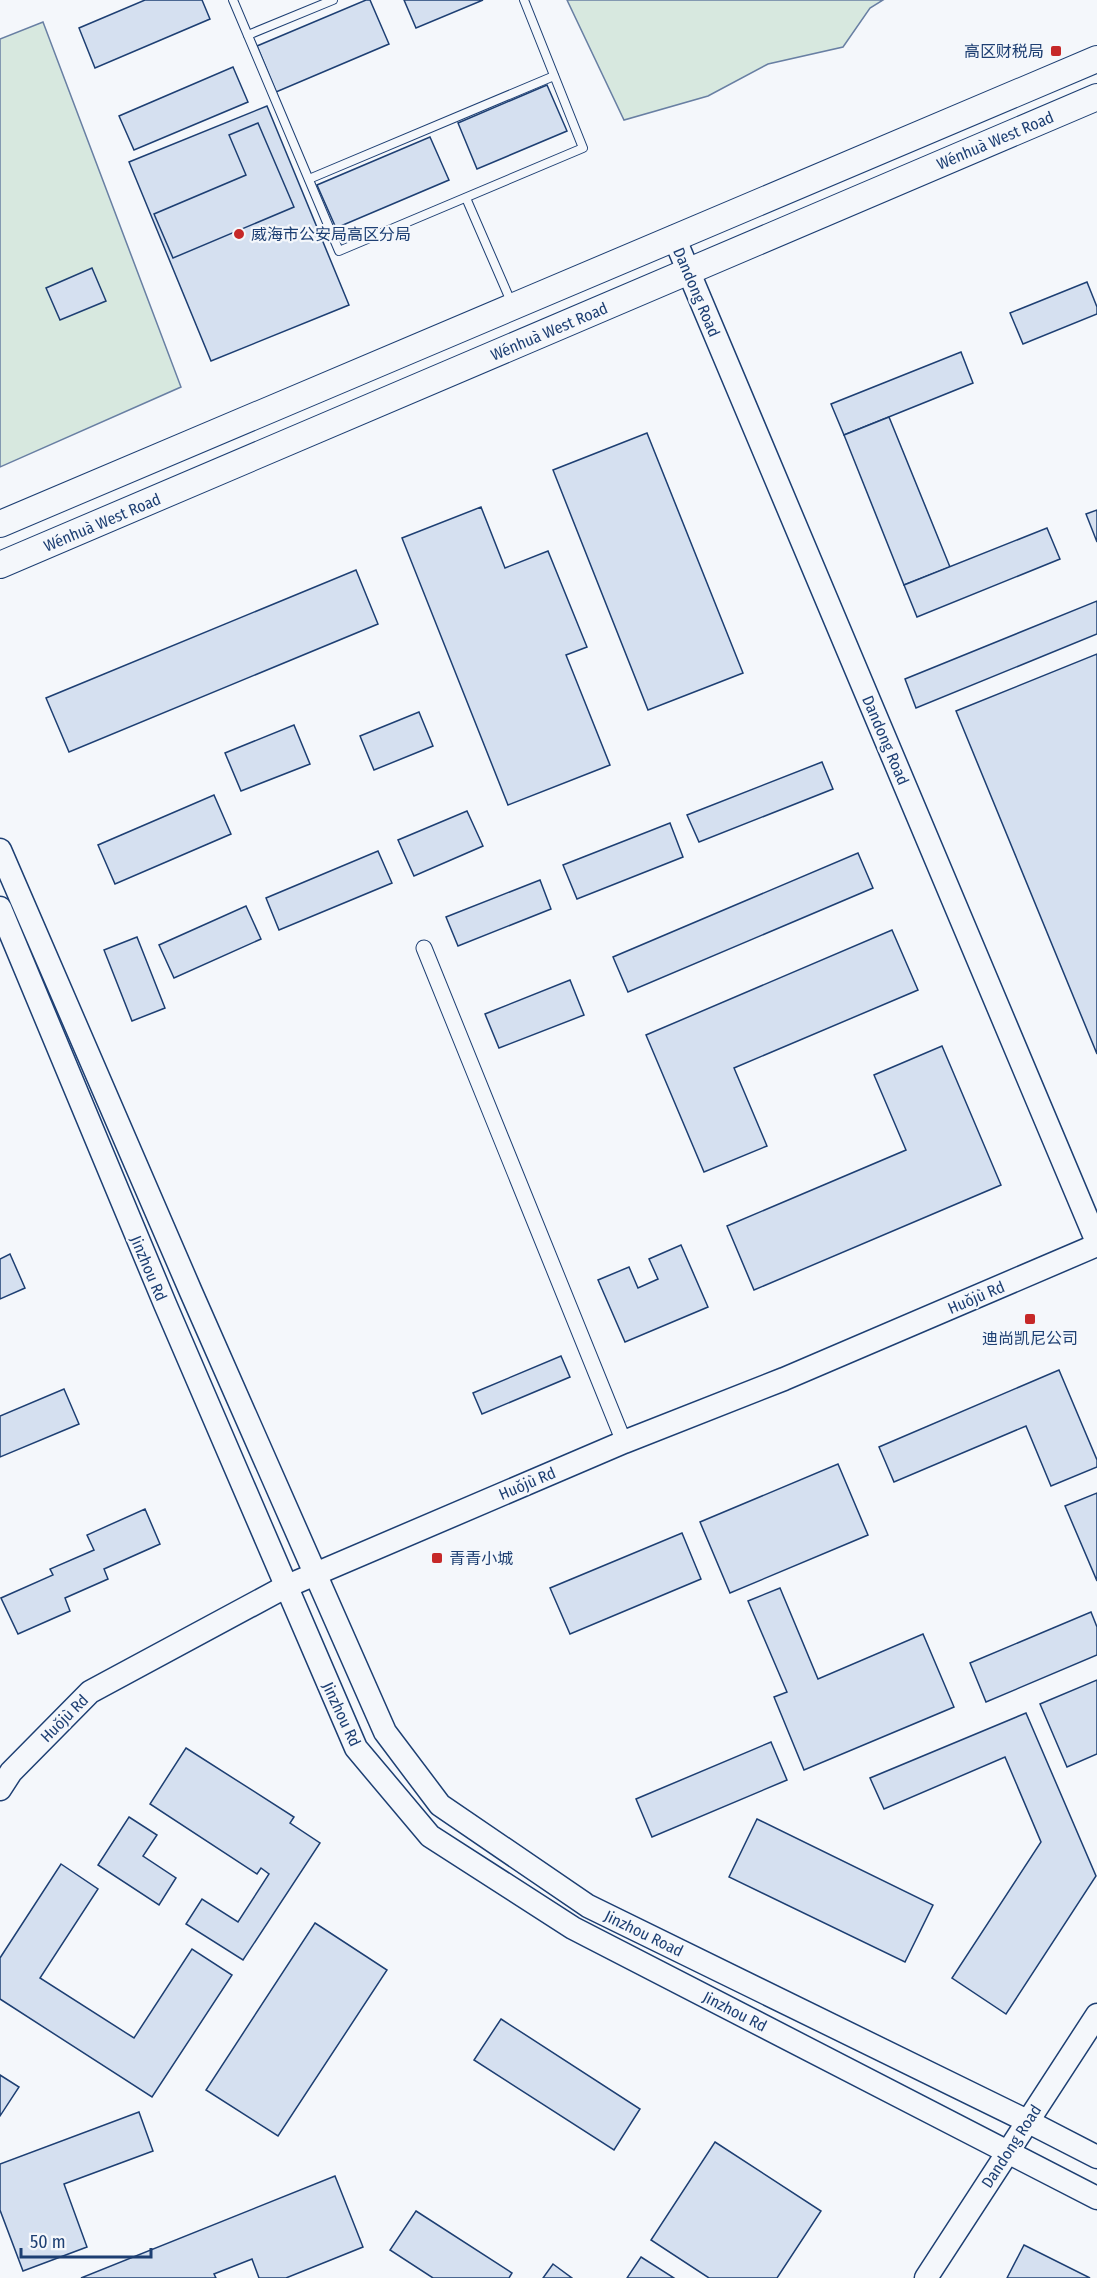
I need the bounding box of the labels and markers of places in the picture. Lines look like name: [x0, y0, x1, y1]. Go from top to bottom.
place label: 高区财税局: [964, 42, 1044, 61]
marker: 高区财税局: [1049, 44, 1063, 58]
place label: 威海市公安局高区分局: [251, 225, 411, 244]
marker: 威海市公安局高区分局: [232, 227, 246, 241]
marker: 迪尚凯尼公司: [1023, 1312, 1037, 1326]
place label: 迪尚凯尼公司: [982, 1329, 1078, 1348]
place label: 青青小城: [449, 1549, 513, 1568]
marker: 青青小城: [430, 1551, 444, 1565]

